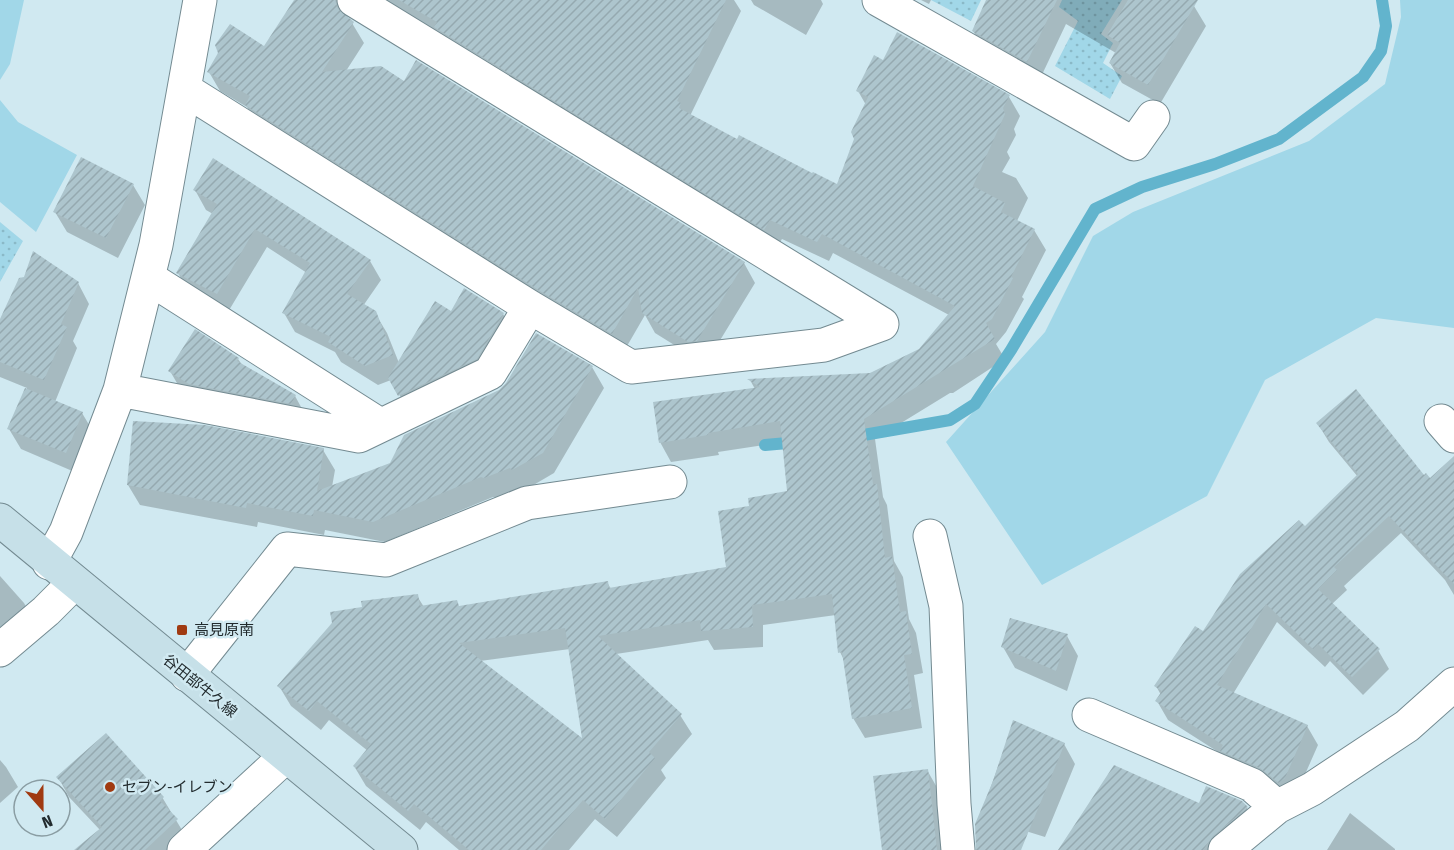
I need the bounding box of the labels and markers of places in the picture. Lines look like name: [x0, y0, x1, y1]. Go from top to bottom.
place label: 高見原南: [194, 621, 254, 639]
marker: 高見原南: [175, 623, 189, 637]
place label: セブン-イレブン: [122, 778, 233, 796]
marker: セブン-イレブン: [103, 780, 117, 794]

